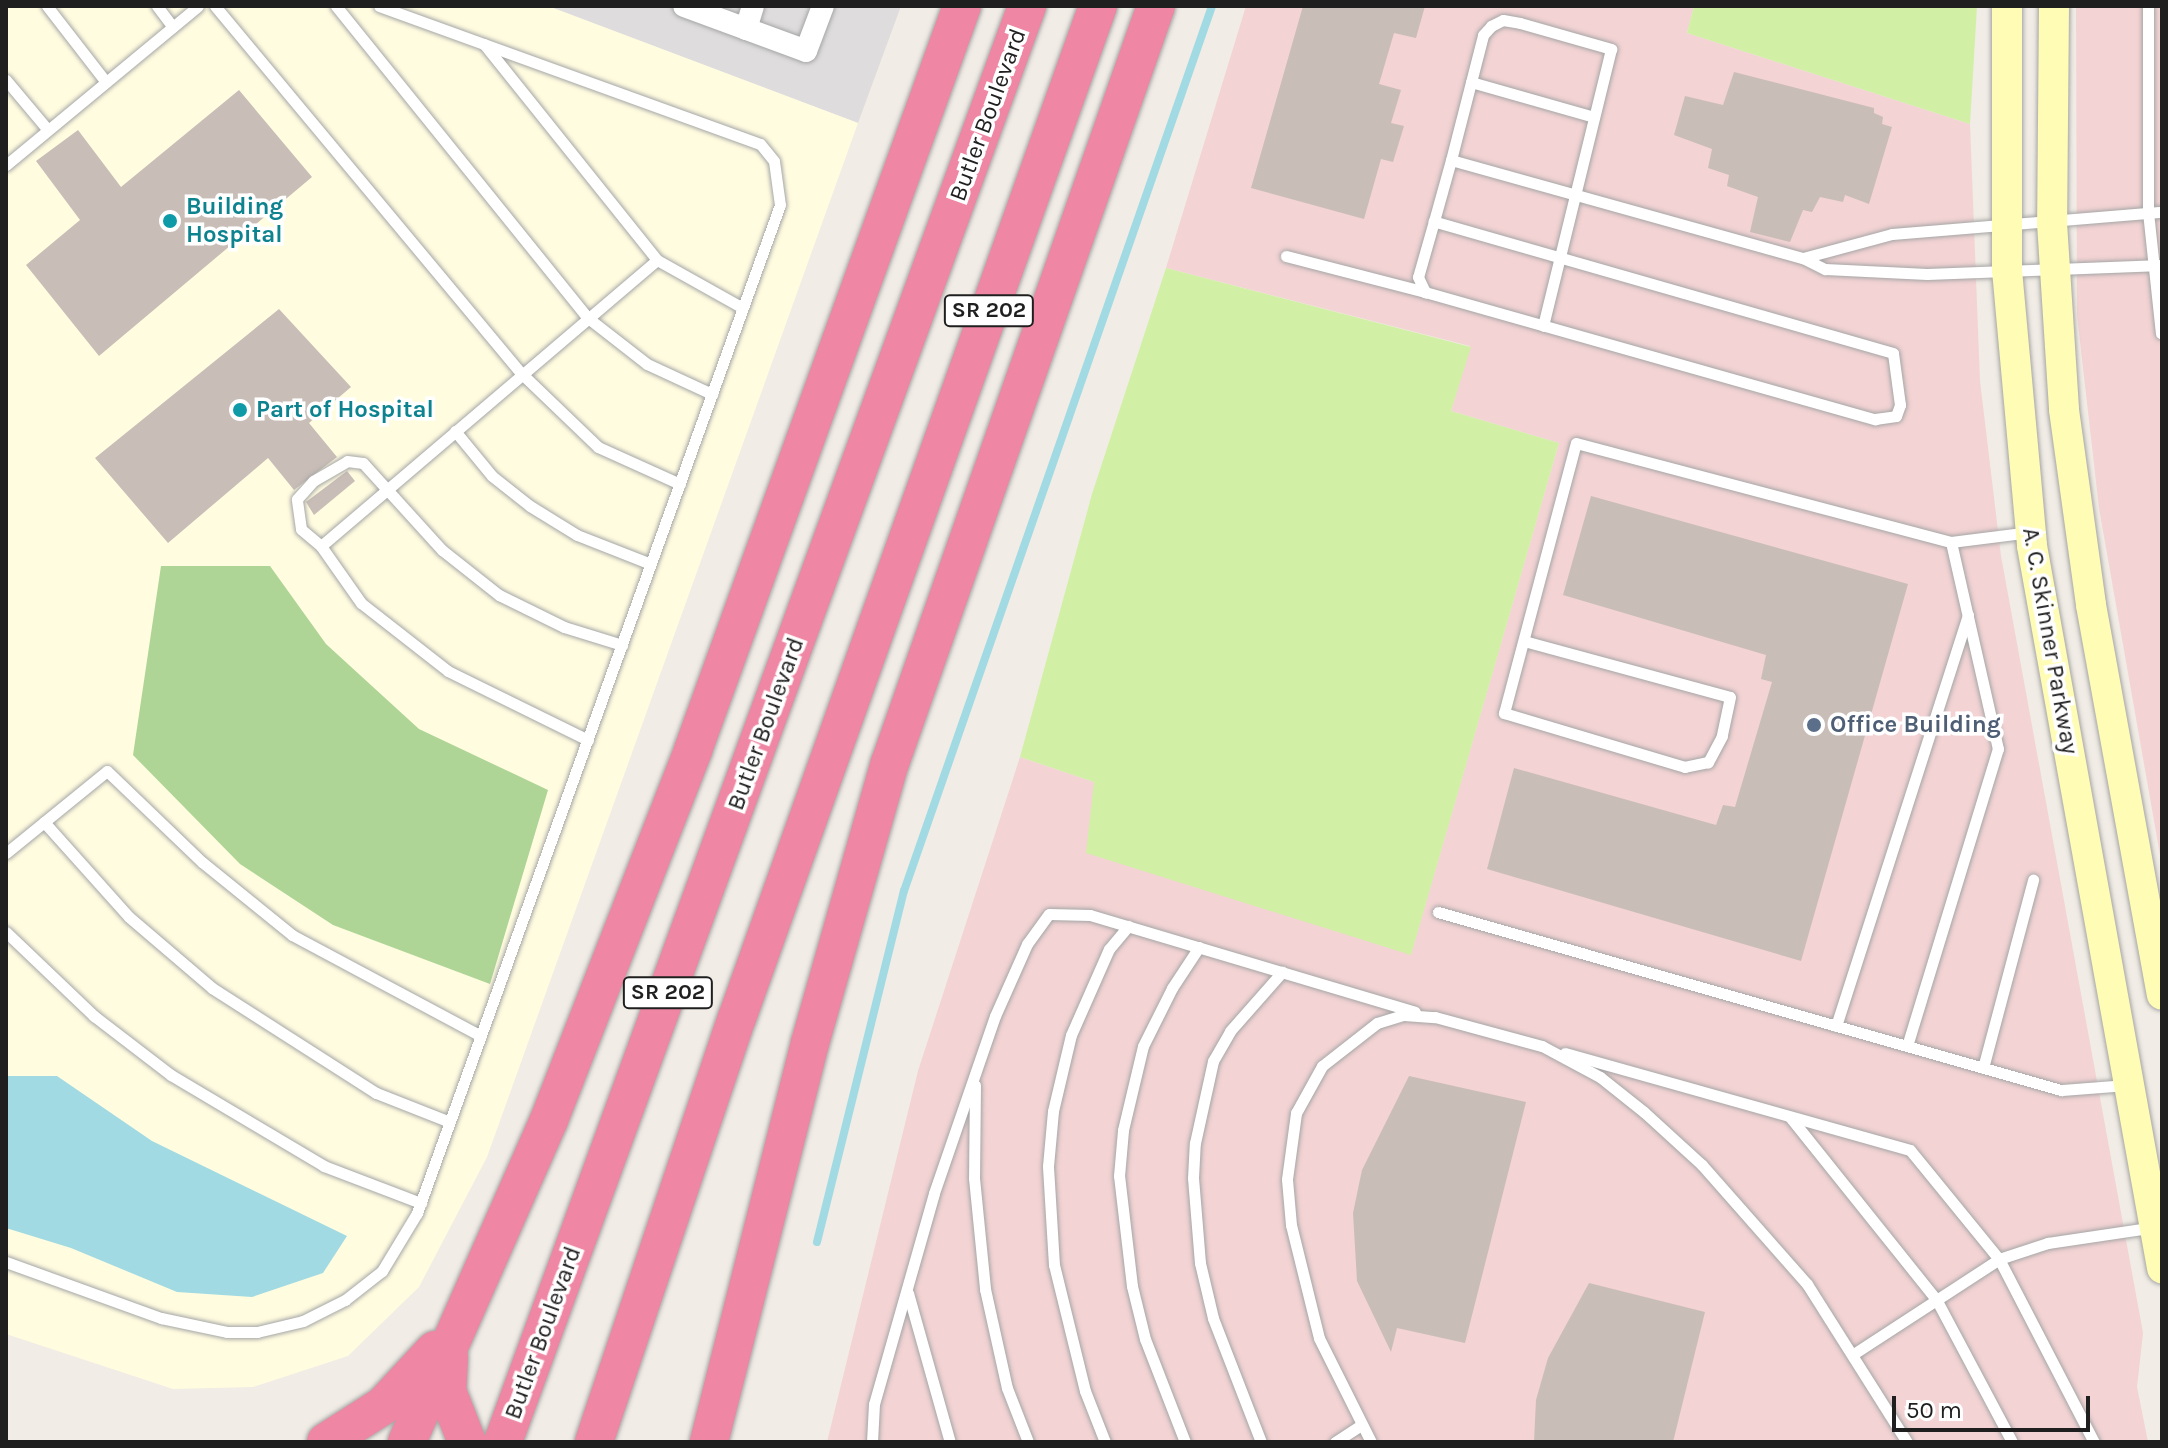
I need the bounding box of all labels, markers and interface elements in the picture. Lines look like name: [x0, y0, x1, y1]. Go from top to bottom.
street label: Butler Boulevard: [943, 25, 1033, 205]
place label: Building Hospital: [186, 193, 283, 249]
marker: Building Hospital: [161, 212, 179, 230]
road number: SR 202: [943, 293, 1035, 329]
place label: Part of Hospital: [256, 396, 434, 424]
marker: Part of Hospital: [231, 401, 249, 419]
street label: A. C. Skinner Parkway: [2016, 525, 2084, 757]
street label: Butler Boulevard: [721, 634, 811, 814]
place label: Office Building: [1830, 711, 2001, 739]
marker: Office Building: [1805, 716, 1823, 734]
road number: SR 202: [622, 975, 714, 1011]
street label: Butler Boulevard: [498, 1243, 588, 1423]
scale bar: [1896, 1380, 2094, 1430]
text: 50 m: [1906, 1396, 1962, 1424]

